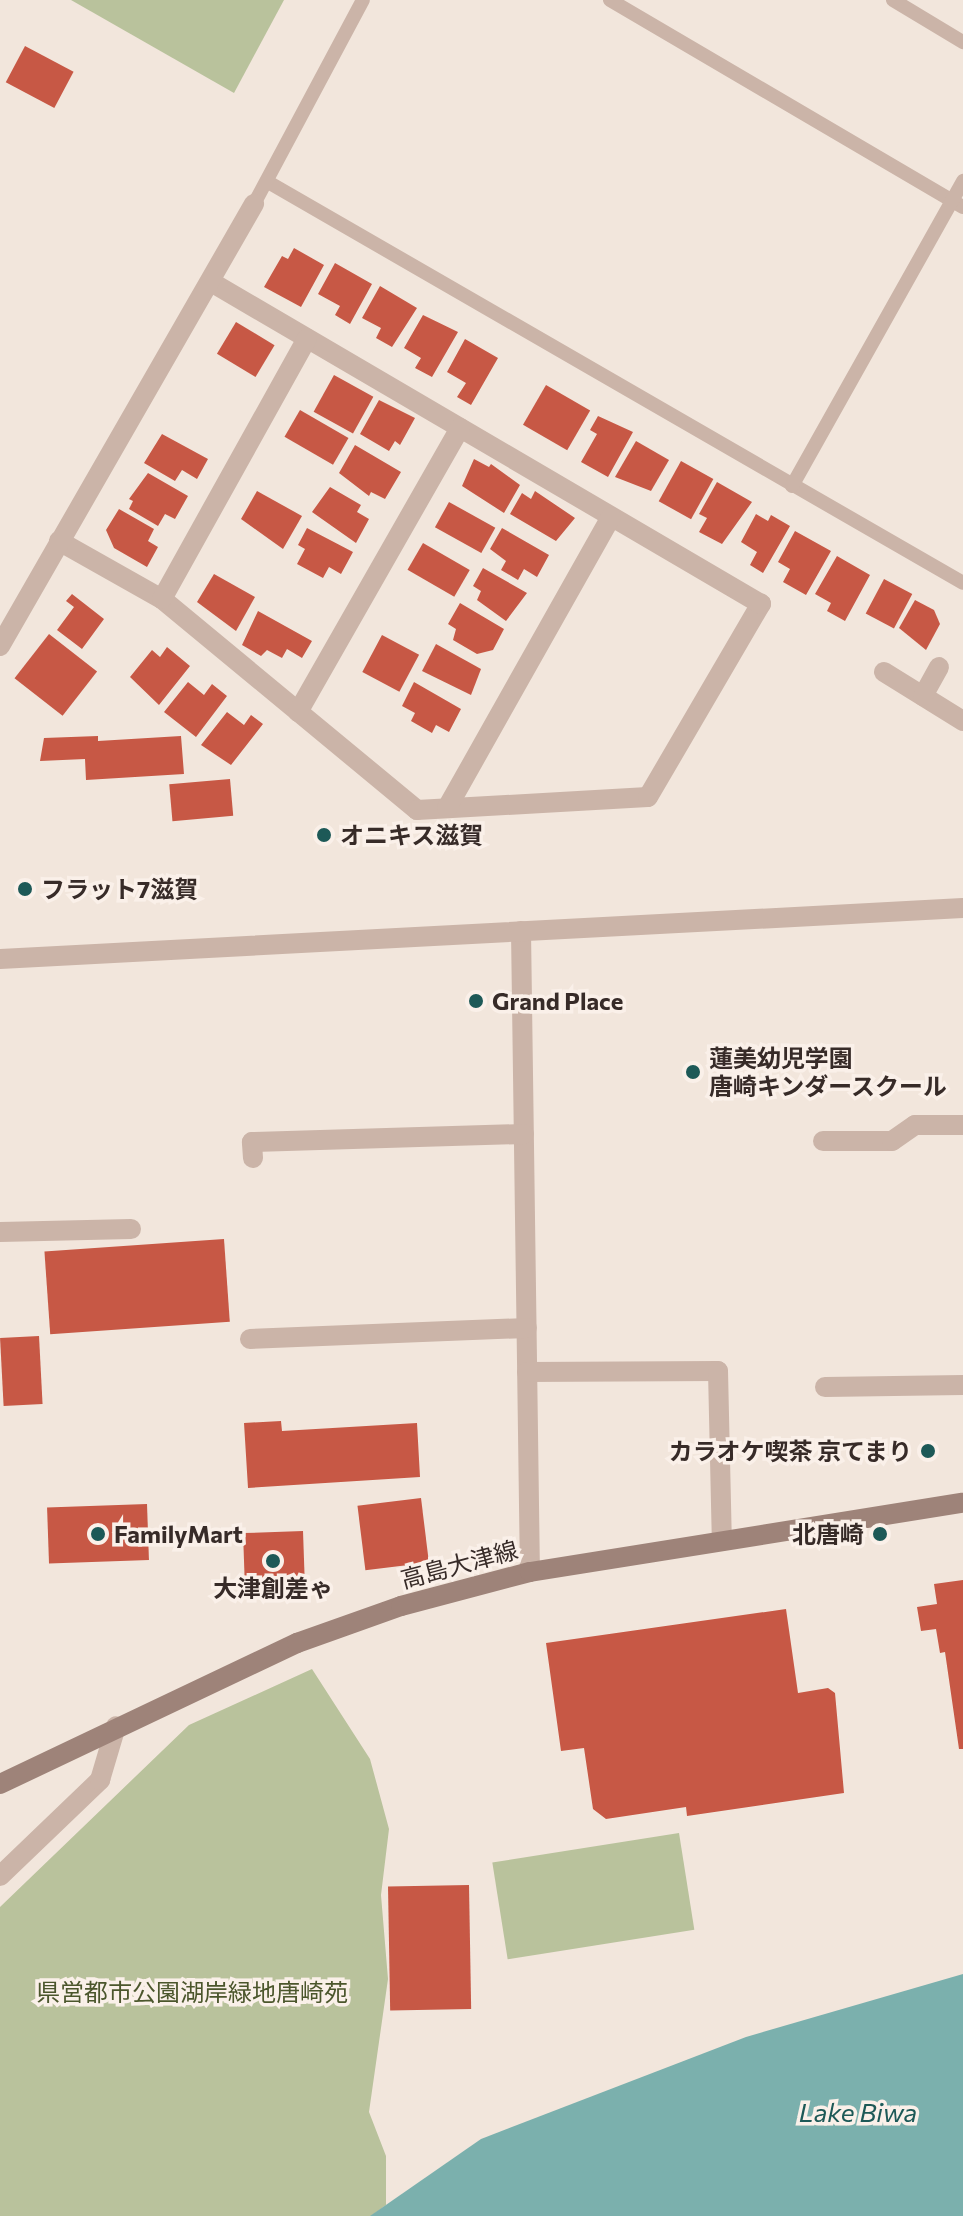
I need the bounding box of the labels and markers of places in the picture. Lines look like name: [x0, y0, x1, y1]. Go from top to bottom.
place label: オニキス滋賀: [340, 821, 484, 849]
marker: オニキス滋賀: [315, 826, 333, 844]
place label: フラット7滋賀: [41, 875, 198, 903]
marker: フラット7滋賀: [16, 880, 34, 898]
place label: Grand Place: [492, 987, 623, 1015]
marker: Grand Place: [467, 992, 485, 1010]
place label: 蓮美幼児学園 唐崎キンダースクール: [709, 1044, 949, 1100]
marker: 蓮美幼児学園 唐崎キンダースクール: [684, 1063, 702, 1081]
place label: カラオケ喫茶 京てまり: [667, 1437, 912, 1465]
marker: カラオケ喫茶 京てまり: [919, 1442, 937, 1460]
place label: FamilyMart: [114, 1520, 243, 1548]
place label: 北唐崎: [792, 1520, 864, 1548]
marker: FamilyMart: [89, 1525, 107, 1543]
marker: 北唐崎: [871, 1525, 889, 1543]
marker: 大津創差ゃ: [264, 1552, 282, 1570]
place label: 大津創差ゃ: [213, 1574, 333, 1602]

